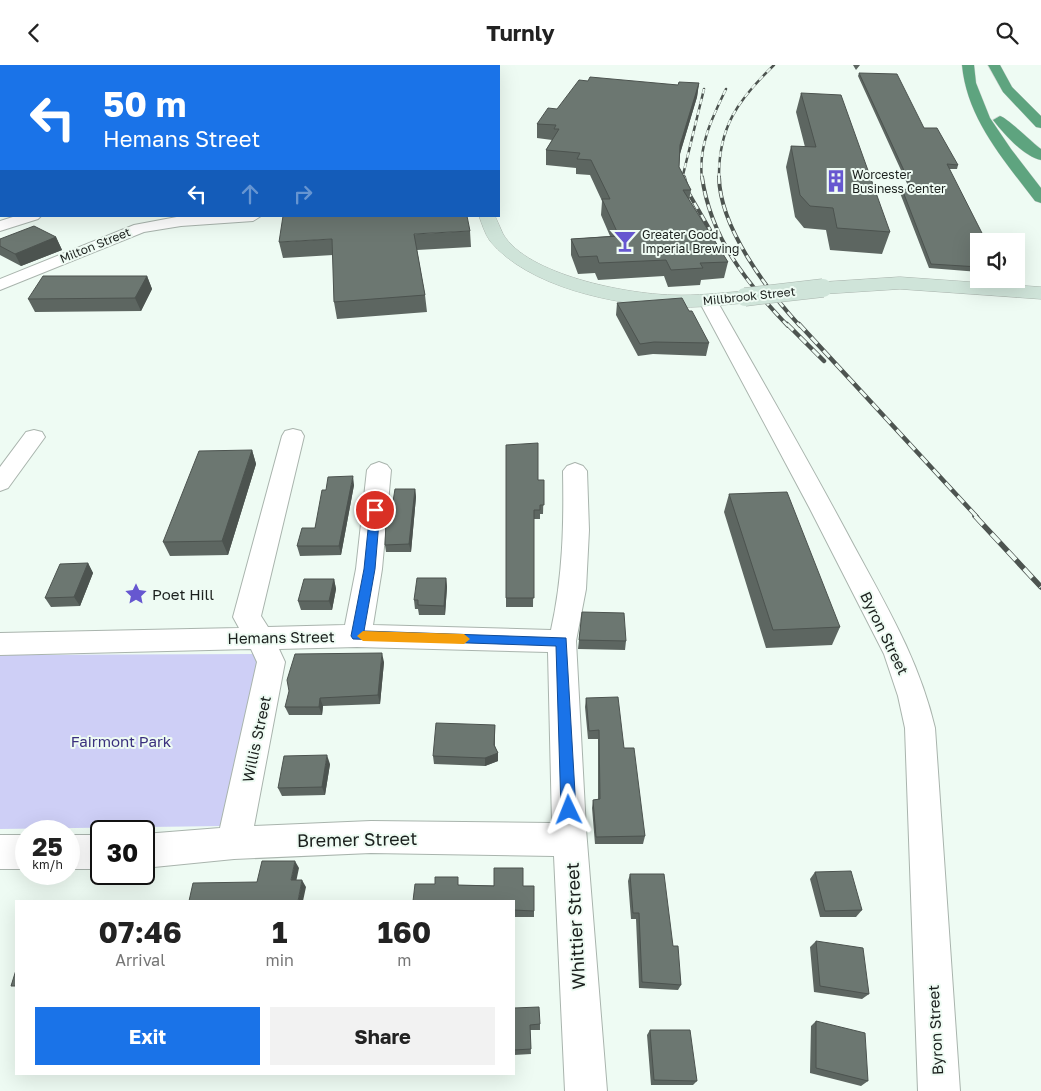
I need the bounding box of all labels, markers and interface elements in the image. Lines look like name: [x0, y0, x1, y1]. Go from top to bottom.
icon: back: [20, 19, 48, 47]
text: Turnly: [486, 19, 555, 46]
icon: search: [993, 19, 1021, 47]
text: 50 m: [103, 83, 186, 125]
icon: left: [20, 85, 85, 150]
text: Hemans Street: [103, 125, 260, 152]
place label: Worcester Business Center: [852, 167, 946, 196]
building icon: Worcester Business Center: [823, 168, 849, 194]
icon: left: [183, 180, 211, 208]
icon: ahead: [236, 180, 264, 208]
icon: right: [289, 180, 317, 208]
street label: Milton Street: [57, 224, 133, 266]
place label: Greater Good Imperial Brewing: [642, 227, 739, 256]
bar icon: Greater Good Imperial Brewing: [612, 228, 638, 254]
map controls: [970, 233, 1025, 288]
button: sound: [970, 233, 1025, 288]
street label: Millbrook Street: [702, 284, 796, 308]
pin: [354, 489, 396, 531]
icon: arrive: [361, 496, 389, 524]
place icon: Poet Hill: [123, 581, 149, 607]
place label: Poet Hill: [152, 585, 214, 603]
street label: Byron Street: [857, 588, 913, 678]
street label: Hemans Street: [227, 627, 335, 647]
street label: Willis Street: [238, 694, 274, 784]
park label: Fairmont Park: [71, 732, 172, 750]
position arrow: [542, 783, 594, 835]
speed limit sign: 30: [90, 820, 155, 885]
street label: Bremer Street: [297, 827, 417, 851]
text: 25: [32, 831, 63, 862]
text: km/h: [32, 857, 63, 872]
street label: Whittier Street: [561, 862, 589, 990]
text: 07:46: [99, 914, 182, 950]
text: 1: [272, 914, 287, 950]
text: 160: [377, 914, 431, 950]
text: Arrival: [115, 950, 165, 970]
text: min: [265, 950, 294, 970]
text: m: [397, 950, 411, 970]
street label: Byron Street: [924, 984, 946, 1076]
button: Exit: [35, 1007, 260, 1065]
button: Share: [270, 1007, 495, 1065]

